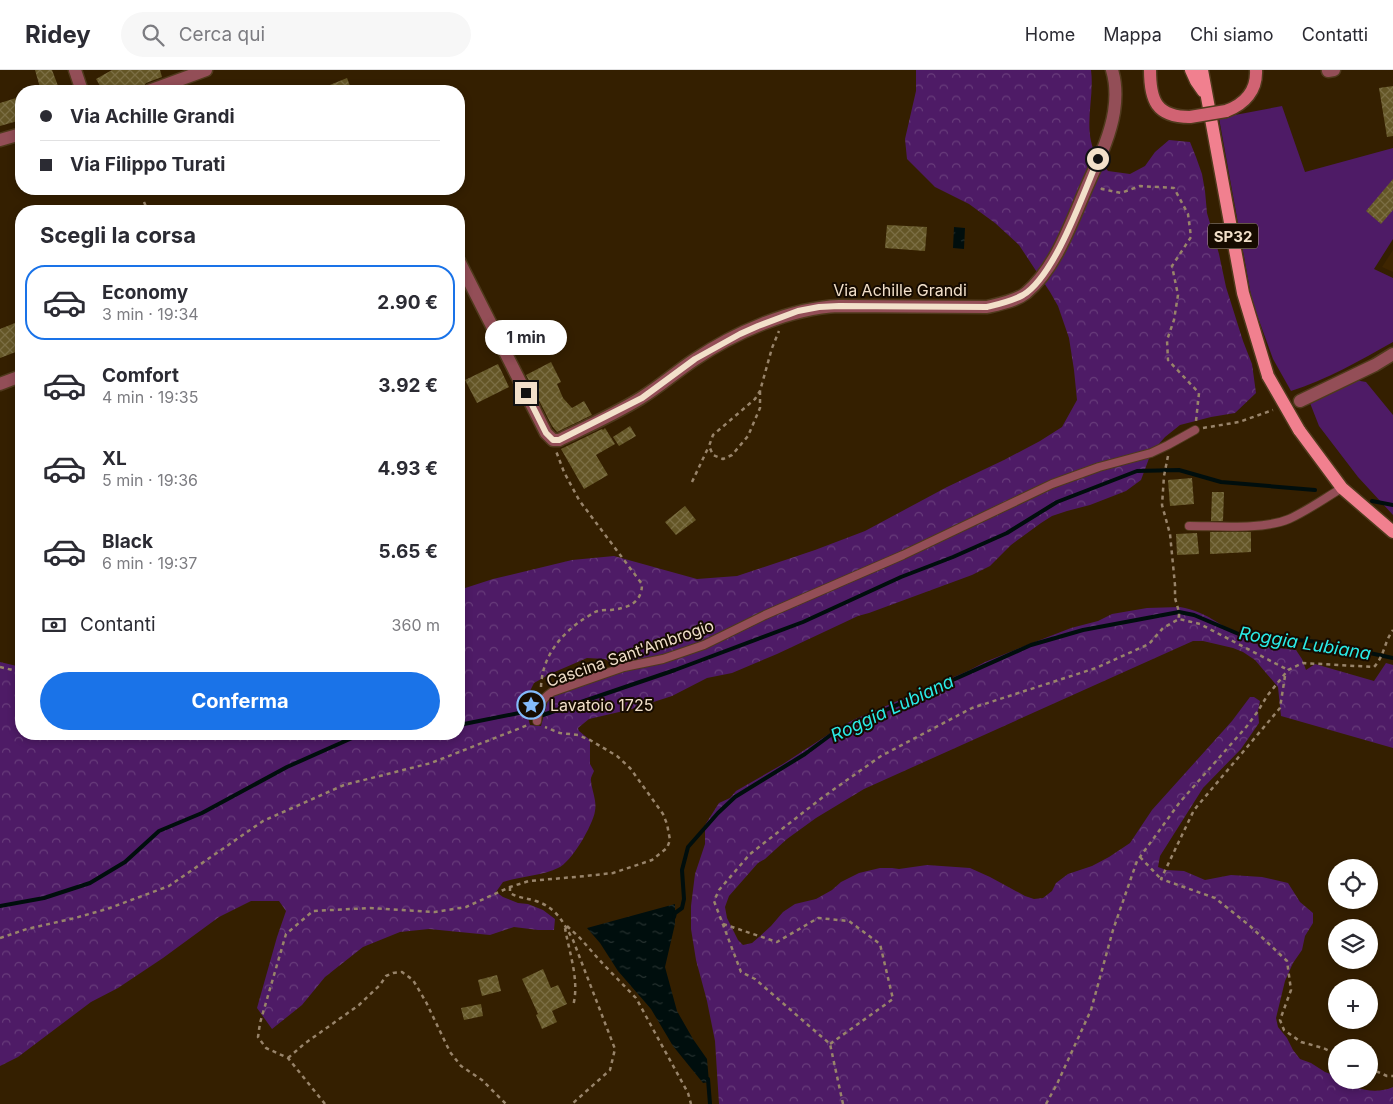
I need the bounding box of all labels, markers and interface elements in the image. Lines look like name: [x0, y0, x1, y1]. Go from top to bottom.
search box: [121, 12, 471, 57]
text: Ridey: [25, 20, 91, 49]
icon: search: [139, 21, 167, 49]
text: Cerca qui: [179, 23, 265, 46]
text: Home: [1025, 24, 1075, 45]
text: Mappa: [1103, 24, 1162, 45]
text: Chi siamo: [1190, 24, 1274, 45]
text: Contatti: [1302, 24, 1368, 45]
text: Via Achille Grandi: [70, 105, 235, 128]
route start: [1087, 148, 1109, 170]
text: Via Filippo Turati: [70, 153, 225, 176]
text: Scegli la corsa: [40, 222, 196, 248]
road number: SP32: [1208, 224, 1258, 248]
icon: car: [42, 280, 87, 325]
street label: Via Achille Grandi: [833, 280, 967, 300]
text: Economy: [102, 281, 188, 304]
text: 2.90 €: [377, 291, 438, 314]
text: 3 min · 19:34: [102, 304, 199, 324]
callout: 1 min: [485, 320, 567, 356]
text: 1 min: [506, 327, 546, 347]
icon: car: [42, 363, 87, 408]
text: Comfort: [102, 364, 179, 387]
text: 3.92 €: [378, 374, 438, 397]
route end: [515, 382, 537, 404]
text: 4 min · 19:35: [102, 387, 198, 407]
icon: car: [42, 446, 87, 491]
text: XL: [102, 447, 127, 470]
text: 4.93 €: [378, 457, 438, 480]
text: 5 min · 19:36: [102, 470, 198, 490]
icon: car: [42, 529, 87, 574]
text: Black: [102, 530, 153, 553]
text: 5.65 €: [379, 540, 438, 563]
text: 6 min · 19:37: [102, 553, 197, 573]
icon: cash: [40, 611, 68, 639]
text: Contanti: [80, 613, 156, 636]
text: 360 m: [392, 615, 440, 635]
street label: Cascina Sant'Ambrogio: [544, 615, 716, 691]
water label: Roggia Lubiana: [1237, 622, 1373, 664]
water label: Roggia Lubiana: [827, 670, 957, 746]
button: Conferma: [40, 672, 440, 730]
place icon: Lavatoio 1725: [516, 690, 546, 720]
place label: Lavatoio 1725: [550, 695, 653, 715]
map controls: [1328, 859, 1378, 1089]
button: locate: [1328, 859, 1378, 909]
button: layers: [1328, 919, 1378, 969]
button: +: [1328, 979, 1378, 1029]
button: −: [1328, 1039, 1378, 1089]

